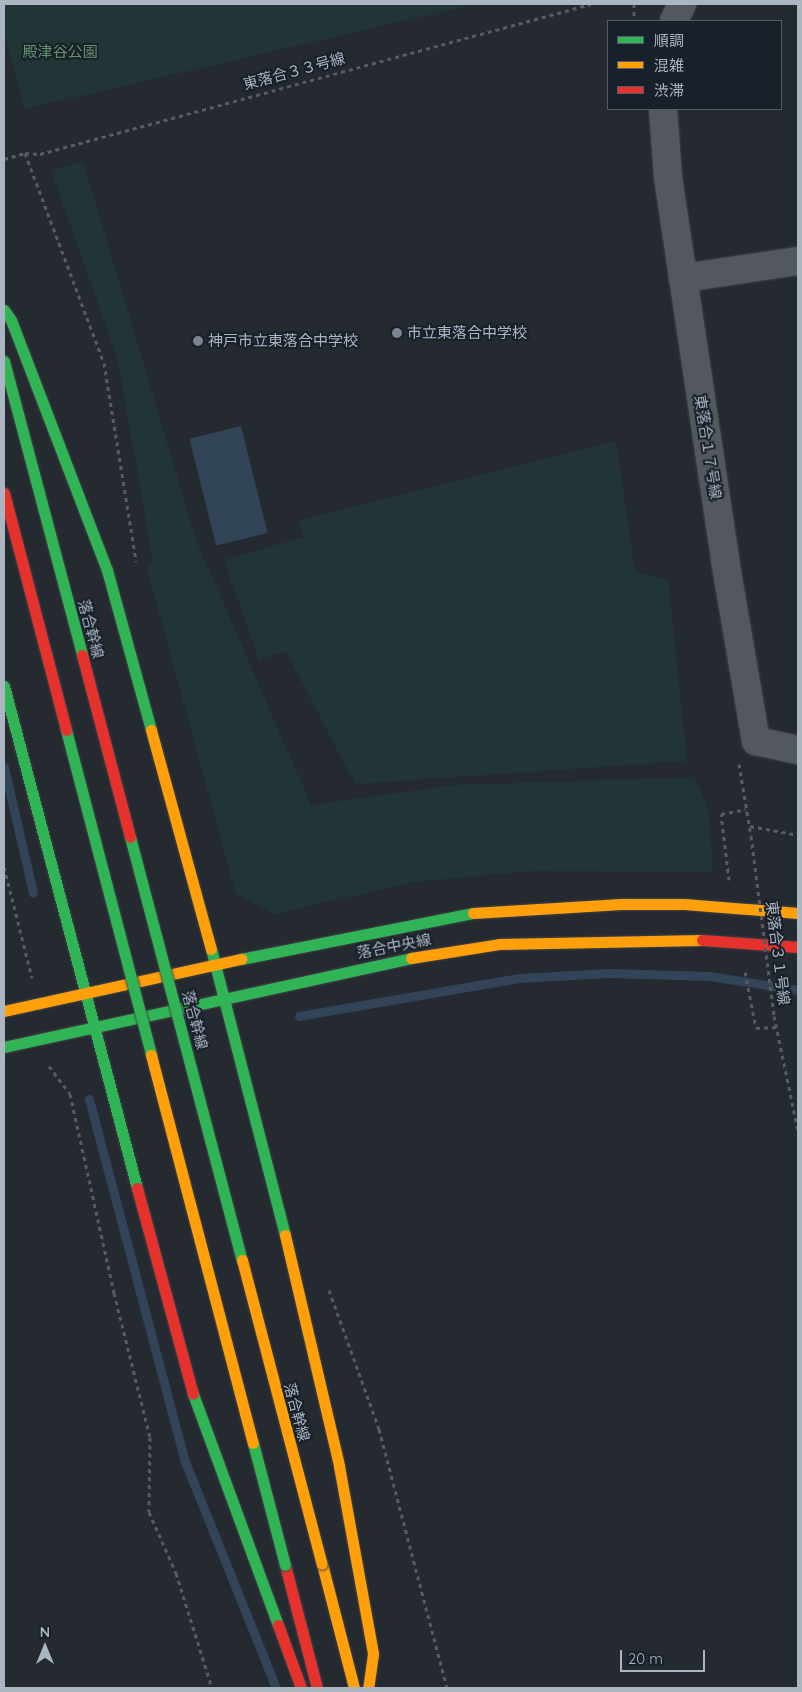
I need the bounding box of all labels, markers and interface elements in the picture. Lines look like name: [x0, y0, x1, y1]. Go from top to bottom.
legend: [607, 20, 782, 110]
text: 順調: [654, 31, 684, 50]
park label: 殿津谷公園: [23, 43, 97, 61]
street label: 東落合３３号線: [241, 49, 347, 93]
text: 混雑: [654, 56, 684, 75]
text: 渋滞: [654, 81, 684, 100]
place label: 市立東落合中学校: [407, 324, 527, 342]
marker: 市立東落合中学校: [391, 327, 403, 339]
place label: 神戸市立東落合中学校: [208, 332, 358, 350]
marker: 神戸市立東落合中学校: [192, 335, 204, 347]
street label: 東落合１７号線: [691, 394, 725, 500]
street label: 落合幹線: [75, 598, 107, 660]
street label: 東落合３１号線: [763, 900, 793, 1006]
street label: 落合中央線: [355, 930, 433, 962]
street label: 落合幹線: [179, 989, 211, 1051]
street label: 落合幹線: [281, 1381, 313, 1443]
north arrow: [20, 1622, 70, 1672]
text: N: [40, 1623, 50, 1641]
scale bar: [622, 1640, 707, 1672]
text: 20 m: [628, 1649, 663, 1668]

